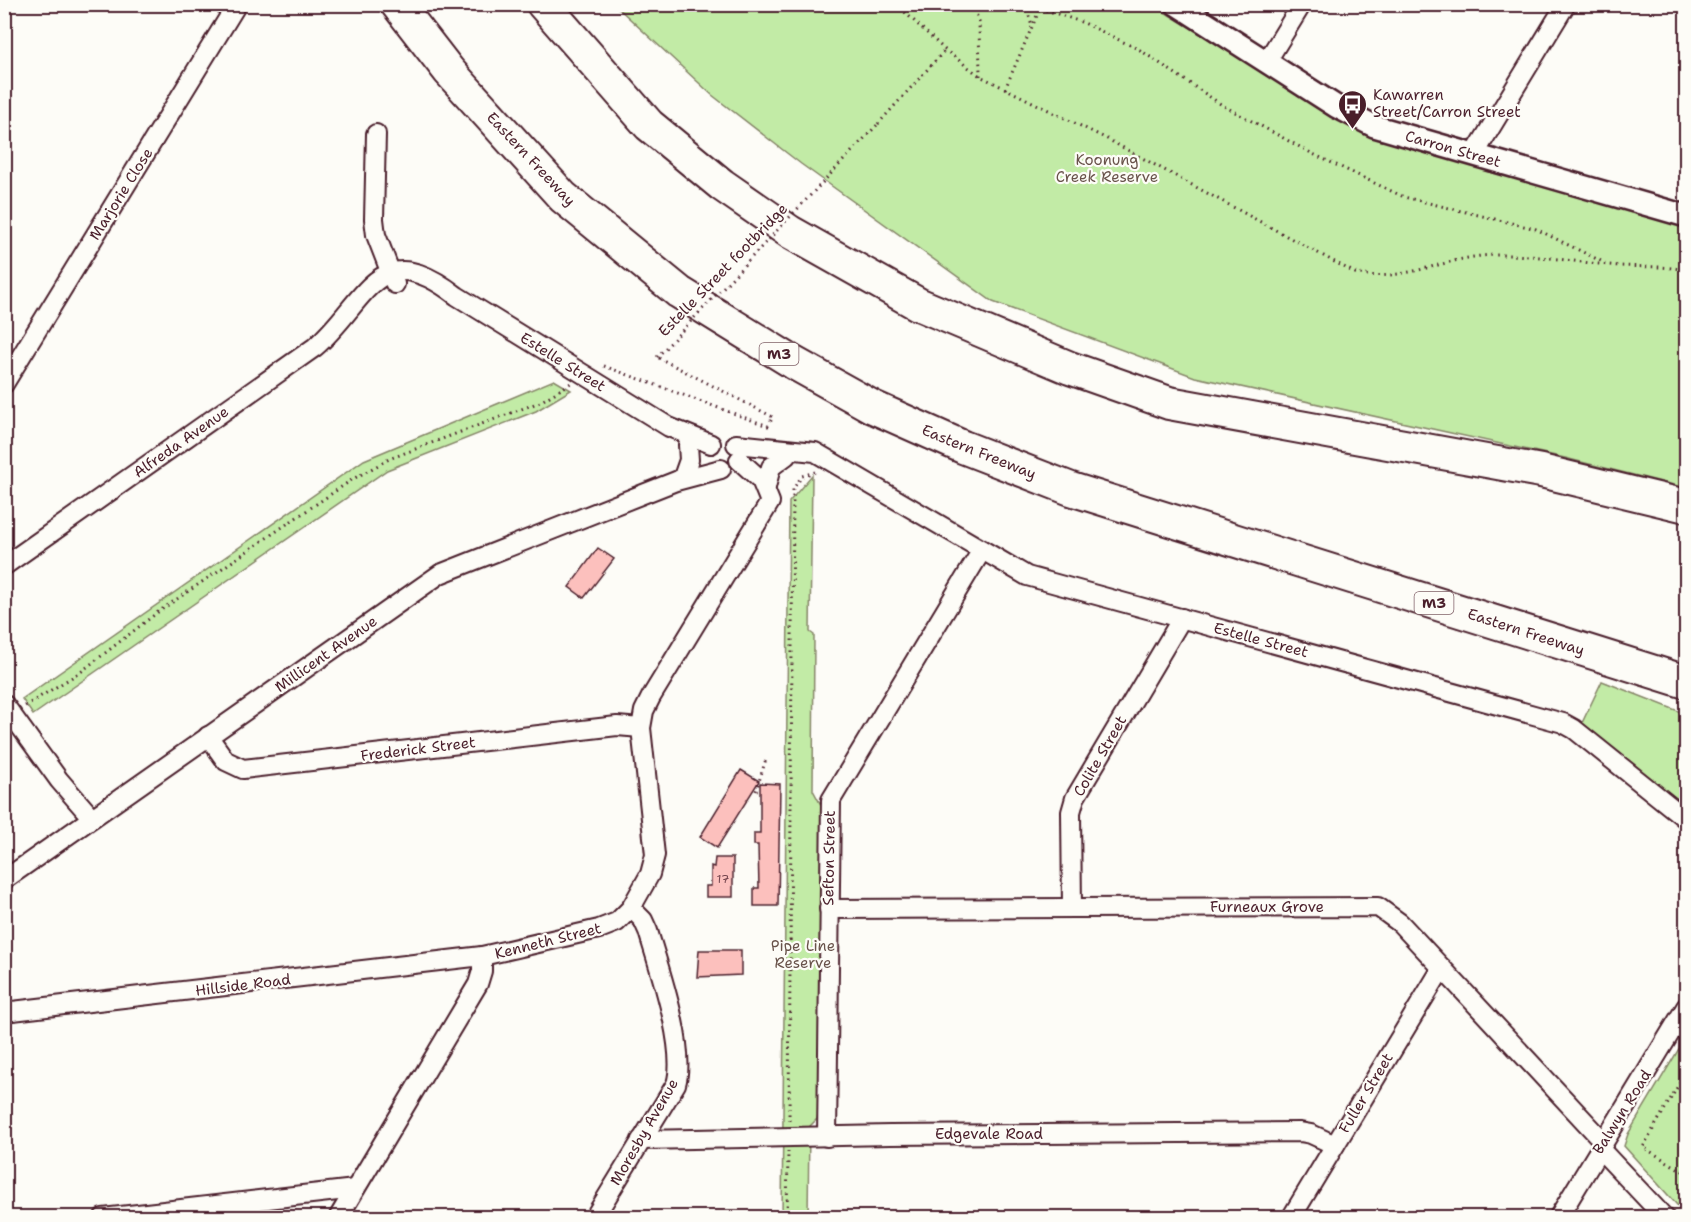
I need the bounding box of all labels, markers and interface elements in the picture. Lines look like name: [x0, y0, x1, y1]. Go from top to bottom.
place label: Kawarren Street/Carron Street: [1373, 85, 1521, 122]
bus stop icon: Kawarren Street/Carron Street: [1336, 88, 1368, 130]
street label: Eastern Freeway: [482, 108, 580, 210]
street label: Carron Street: [1403, 126, 1503, 172]
street label: Marjorie Close: [85, 144, 157, 244]
park label: Koonung Creek Reserve: [1056, 150, 1158, 187]
street label: Estelle Street footbridge: [654, 199, 792, 341]
street label: Estelle Street: [516, 328, 610, 396]
road number: M3: [760, 343, 798, 365]
street label: Alfreda Avenue: [129, 402, 233, 482]
street label: Eastern Freeway: [919, 420, 1039, 484]
road number: M3: [1414, 592, 1454, 614]
street label: Eastern Freeway: [1465, 604, 1587, 660]
street label: Millicent Avenue: [271, 611, 381, 697]
street label: Estelle Street: [1211, 618, 1311, 662]
street label: Colite Street: [1069, 712, 1131, 800]
street label: Frederick Street: [359, 732, 477, 766]
street label: Sefton Street: [818, 810, 840, 906]
house number: 17: [717, 871, 729, 887]
street label: Furneaux Grove: [1210, 897, 1324, 917]
street label: Kenneth Street: [493, 918, 603, 964]
park label: Pipe Line Reserve: [771, 936, 835, 973]
street label: Hillside Road: [194, 969, 292, 1001]
street label: Fuller Street: [1334, 1049, 1398, 1137]
street label: Balwyn Road: [1588, 1066, 1656, 1158]
street label: Moresby Avenue: [605, 1075, 683, 1189]
street label: Edgevale Road: [935, 1124, 1044, 1144]

